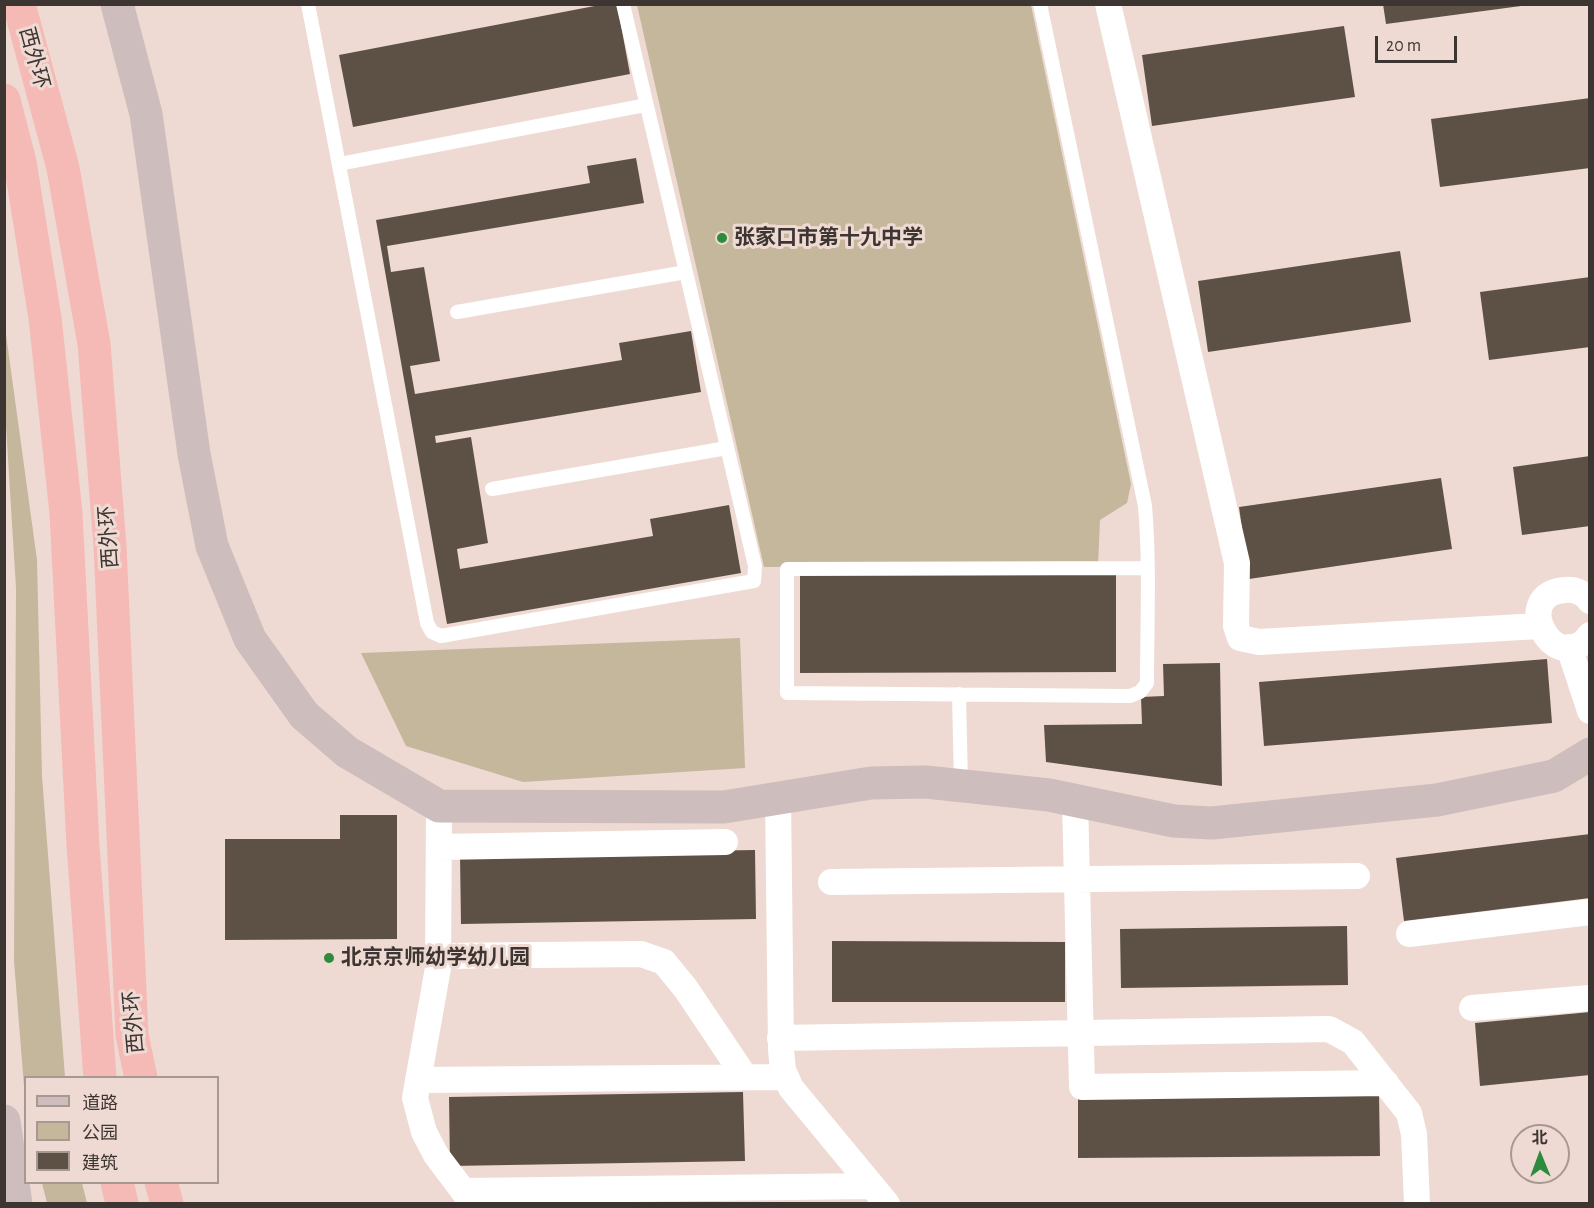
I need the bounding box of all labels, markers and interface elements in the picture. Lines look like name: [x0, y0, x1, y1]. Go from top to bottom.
street label: 西外环: [14, 24, 54, 92]
scale bar: [1378, 24, 1460, 62]
text: 20 m: [1386, 37, 1421, 55]
place label: 张家口市第十九中学: [734, 225, 923, 251]
marker: 张家口市第十九中学: [715, 231, 729, 245]
street label: 西外环: [94, 505, 124, 569]
place label: 北京京师幼学幼儿园: [341, 945, 530, 971]
marker: 北京京师幼学幼儿园: [322, 951, 336, 965]
street label: 西外环: [119, 990, 149, 1054]
legend: [24, 1076, 219, 1184]
text: 道路: [82, 1095, 118, 1113]
north arrow: [1510, 1124, 1570, 1184]
text: 公园: [82, 1125, 118, 1143]
text: 北: [1532, 1130, 1548, 1146]
text: 建筑: [82, 1155, 118, 1173]

